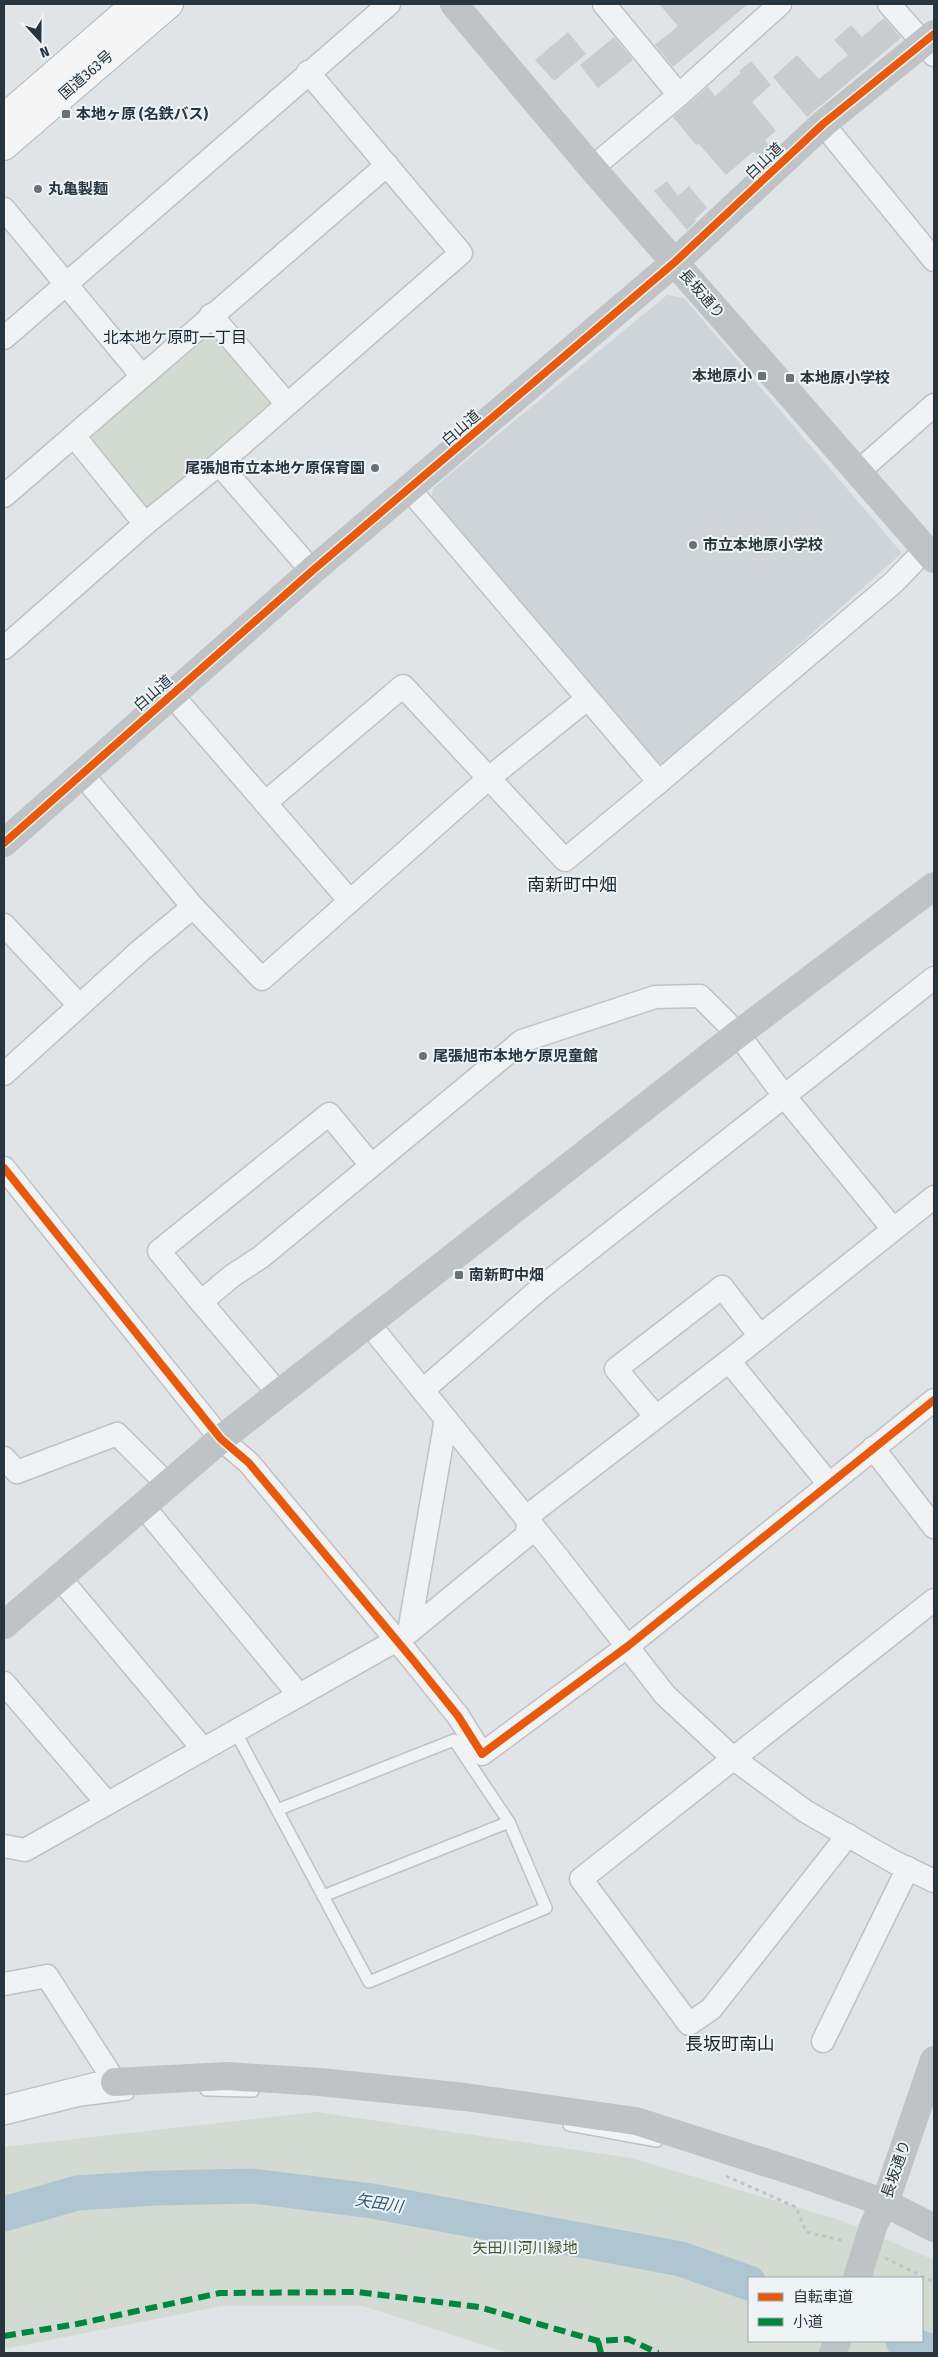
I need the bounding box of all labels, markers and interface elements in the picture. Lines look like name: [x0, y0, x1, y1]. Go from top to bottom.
north arrow: [15, 15, 65, 65]
text: N: [38, 42, 51, 61]
street label: 国道363号: [55, 47, 117, 103]
place label: 本地ヶ原 (名鉄バス): [76, 105, 209, 123]
marker: 本地ヶ原 (名鉄バス): [60, 108, 72, 120]
street label: 白山道: [741, 139, 787, 183]
place label: 丸亀製麺: [48, 180, 108, 198]
marker: 丸亀製麺: [32, 183, 44, 195]
street label: 長坂通り: [676, 265, 728, 323]
district label: 北本地ケ原町一丁目: [103, 328, 247, 347]
place label: 本地原小: [692, 367, 753, 385]
place label: 本地原小学校: [800, 369, 890, 387]
marker: 本地原小: [756, 370, 768, 382]
marker: 本地原小学校: [784, 372, 796, 384]
street label: 白山道: [438, 406, 484, 450]
place label: 尾張旭市立本地ケ原保育園: [185, 459, 365, 477]
marker: 尾張旭市立本地ケ原保育園: [369, 462, 381, 474]
place label: 市立本地原小学校: [703, 536, 823, 554]
marker: 市立本地原小学校: [687, 539, 699, 551]
street label: 白山道: [130, 671, 176, 715]
district label: 南新町中畑: [527, 874, 617, 896]
place label: 尾張旭市本地ケ原児童館: [433, 1047, 598, 1065]
marker: 尾張旭市本地ケ原児童館: [417, 1050, 429, 1062]
place label: 南新町中畑: [469, 1266, 544, 1284]
marker: 南新町中畑: [453, 1269, 465, 1281]
district label: 長坂町南山: [685, 2033, 775, 2055]
street label: 長坂通り: [878, 2138, 914, 2200]
water label: 矢田川: [354, 2190, 406, 2216]
park label: 矢田川河川緑地: [472, 2239, 578, 2257]
legend: [748, 2277, 923, 2342]
text: 自転車道: [793, 2288, 853, 2306]
text: 小道: [793, 2313, 823, 2331]

